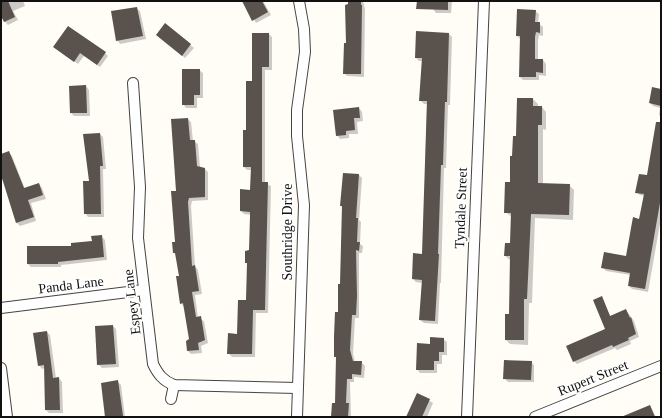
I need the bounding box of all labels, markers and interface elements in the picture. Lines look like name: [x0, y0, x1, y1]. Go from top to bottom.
street label: Tyndale Street: [452, 167, 470, 249]
street label: Southridge Drive: [280, 184, 295, 280]
street label: Espey Lane: [121, 268, 143, 336]
street label: Panda Lane: [37, 274, 105, 296]
street label: Rupert Street: [556, 357, 630, 399]

